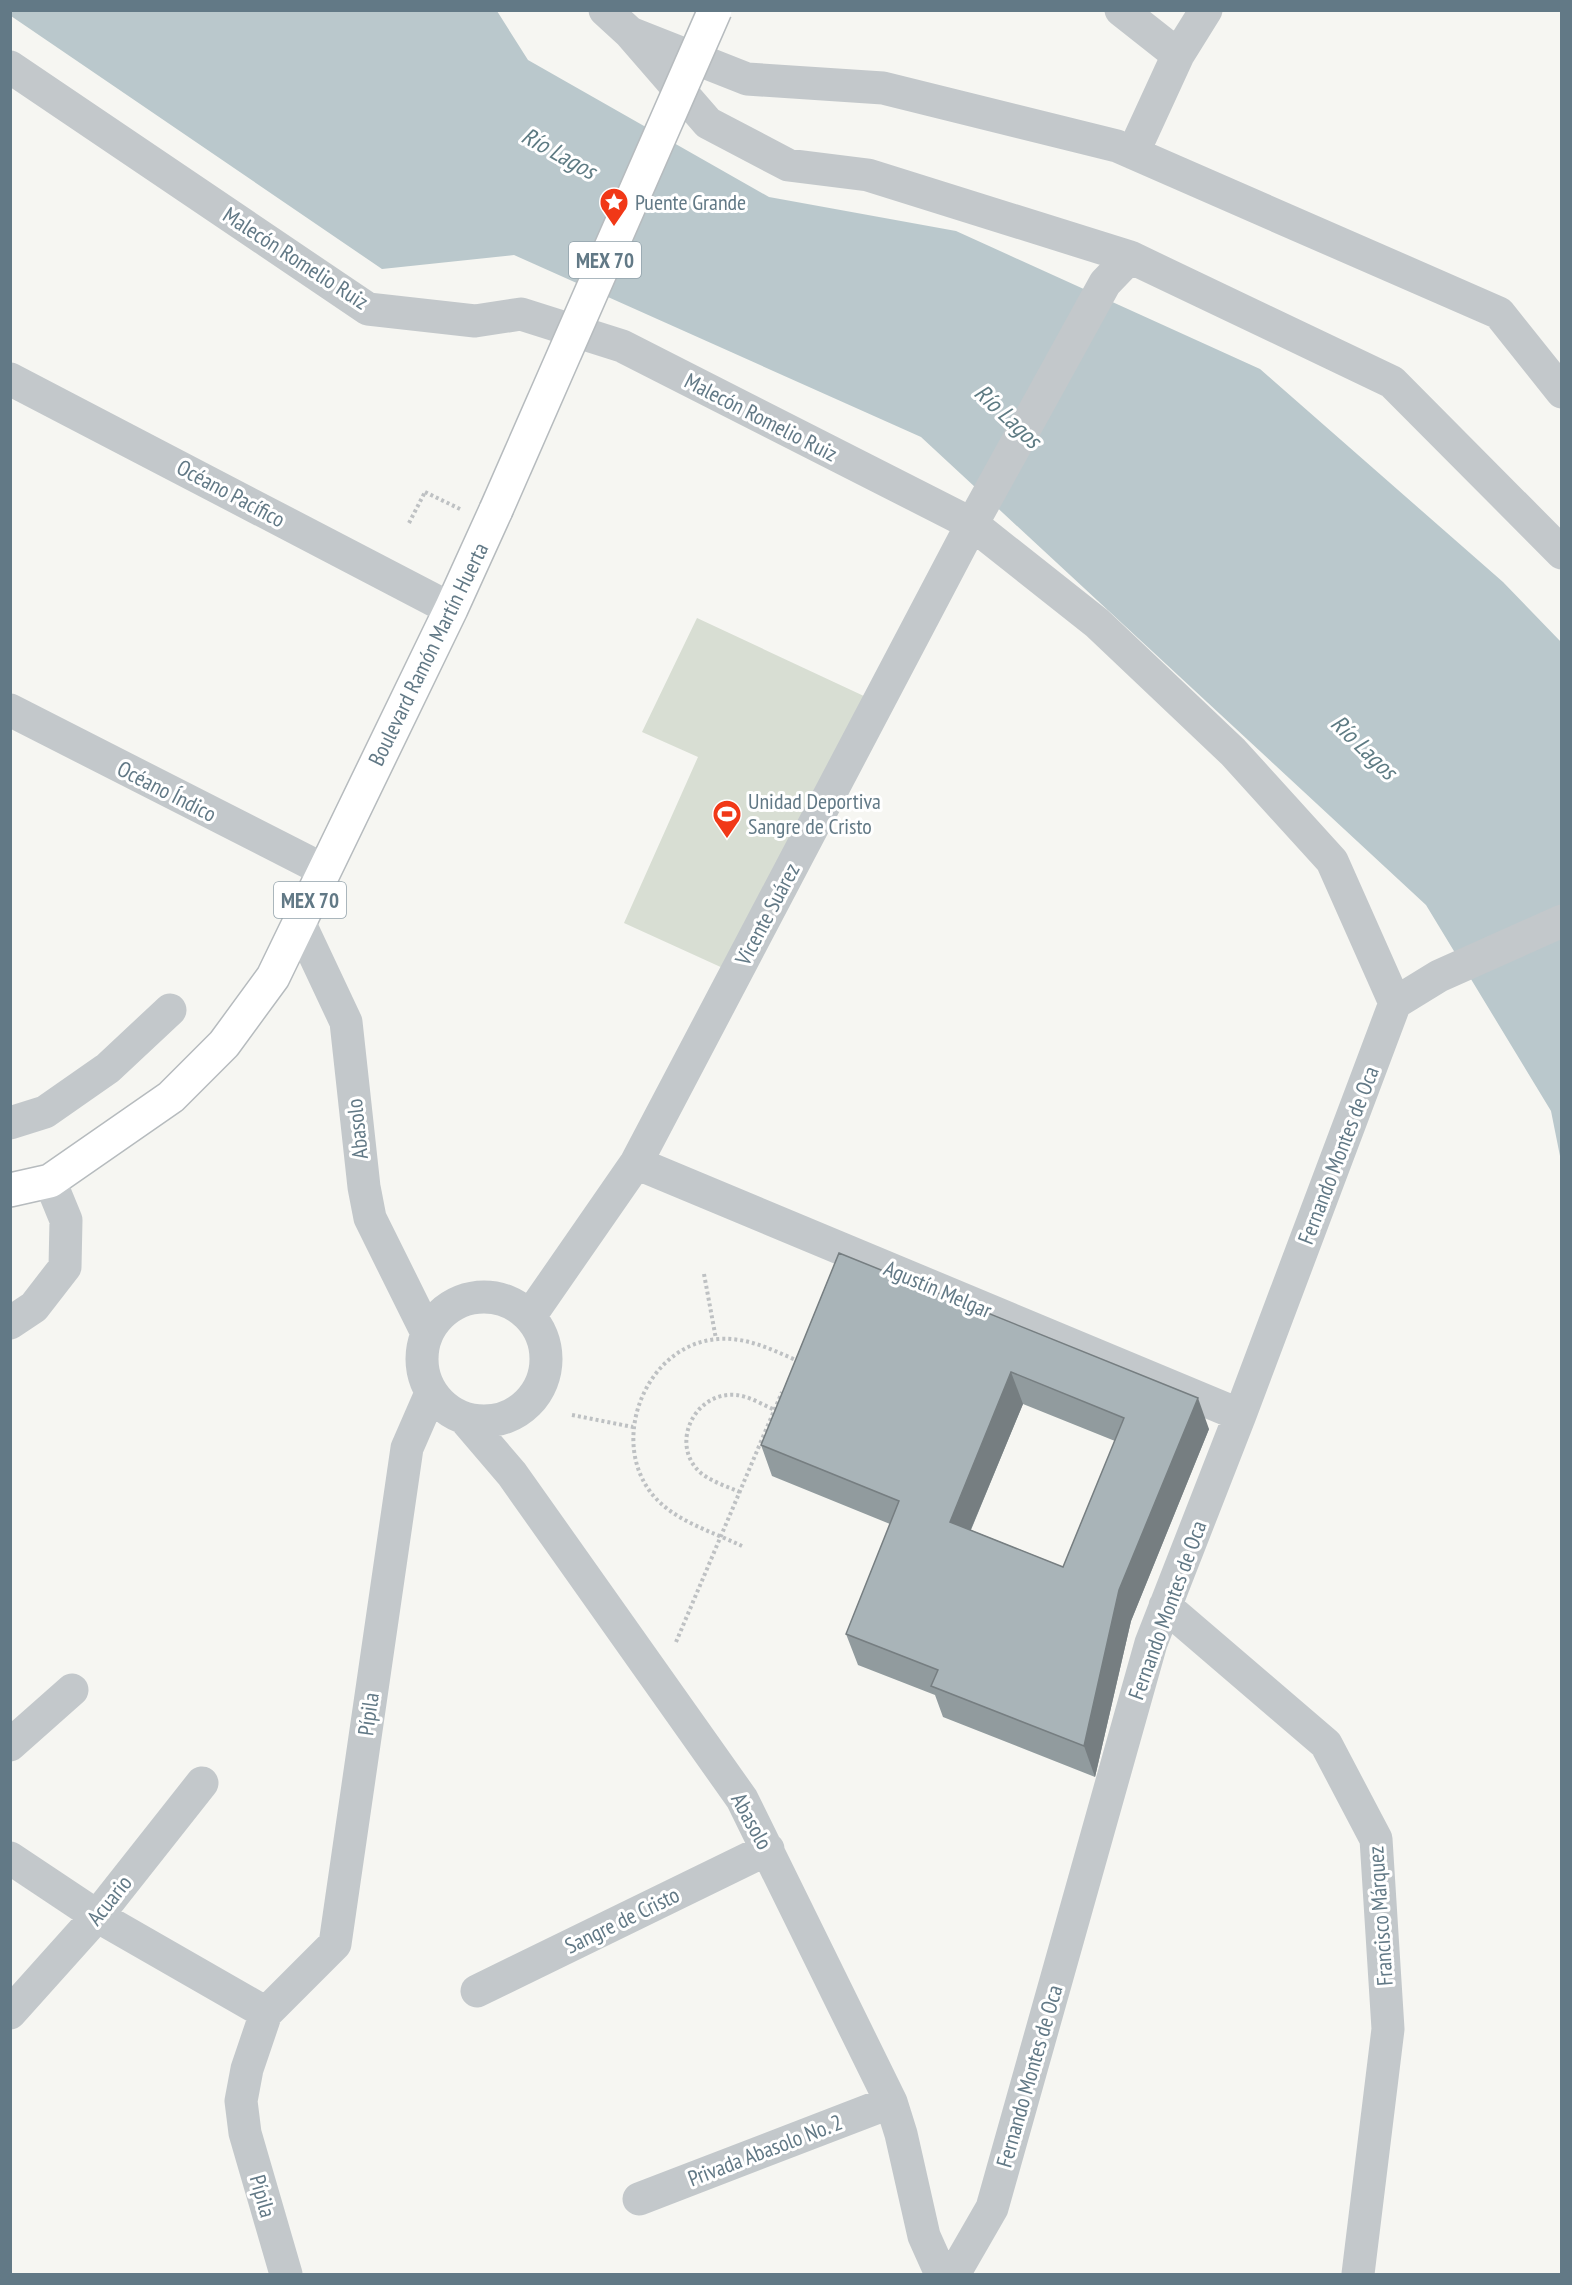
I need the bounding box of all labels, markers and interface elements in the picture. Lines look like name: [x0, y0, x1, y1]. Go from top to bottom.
water label: Río Lagos: [516, 120, 604, 187]
place icon: Puente Grande: [598, 186, 630, 228]
place label: Puente Grande: [635, 188, 746, 216]
street label: Malecón Romelio Ruiz: [218, 201, 374, 315]
road number: MEX 70: [569, 242, 641, 278]
street label: Malecón Romelio Ruiz: [680, 366, 842, 468]
water label: Río Lagos: [968, 377, 1050, 457]
street label: Océano Pacífico: [172, 453, 290, 533]
street label: Boulevard Ramón Martín Huerta: [362, 538, 494, 770]
water label: Río Lagos: [1324, 708, 1406, 788]
street label: Océano Índico: [113, 754, 221, 828]
place label: Unidad Deportiva Sangre de Cristo: [748, 787, 881, 840]
sports icon: Unidad Deportiva Sangre de Cristo: [711, 798, 743, 840]
street label: Vicente Suárez: [728, 858, 806, 971]
road number: MEX 70: [274, 882, 346, 918]
street label: Fernando Montes de Oca: [1291, 1062, 1385, 1248]
street label: Abasolo: [340, 1098, 374, 1160]
street label: Agustín Melgar: [880, 1254, 996, 1324]
street label: Fernando Montes de Oca: [1122, 1517, 1212, 1703]
street label: Pípila: [351, 1691, 385, 1737]
street label: Abasolo: [725, 1788, 779, 1854]
street label: Francisco Márquez: [1361, 1845, 1399, 1987]
street label: Acuario: [80, 1869, 138, 1931]
street label: Sangre de Cristo: [560, 1880, 684, 1960]
street label: Fernando Montes de Oca: [990, 1982, 1068, 2170]
street label: Privada Abasolo No. 2: [684, 2108, 846, 2192]
street label: Pípila: [244, 2171, 282, 2221]

